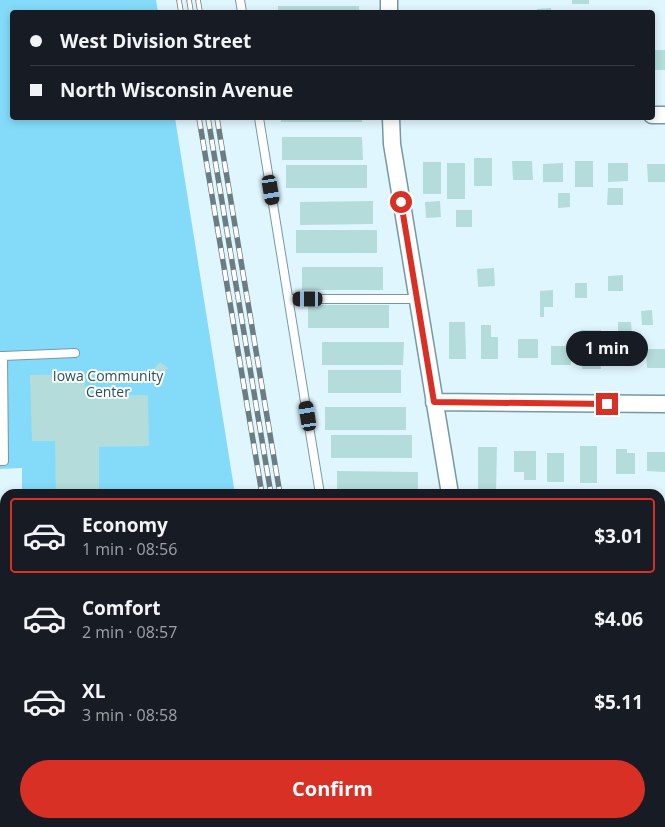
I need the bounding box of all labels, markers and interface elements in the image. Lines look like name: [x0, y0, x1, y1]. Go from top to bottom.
text: West Division Street: [60, 28, 251, 54]
text: North Wisconsin Avenue: [60, 77, 293, 103]
car: [261, 174, 280, 206]
route start: [390, 191, 412, 213]
car: [293, 292, 323, 307]
callout: 1 min: [566, 332, 648, 366]
text: 1 min: [585, 337, 629, 359]
park label: Iowa Community Center: [53, 366, 164, 401]
route end: [596, 393, 618, 415]
car: [298, 400, 317, 432]
text: Economy: [82, 512, 168, 538]
icon: car: [22, 513, 67, 558]
text: $3.01: [594, 523, 643, 549]
text: 1 min · 08:56: [82, 538, 177, 560]
text: Comfort: [82, 595, 161, 621]
icon: car: [22, 596, 67, 641]
text: $4.06: [594, 606, 643, 632]
text: 2 min · 08:57: [82, 621, 177, 643]
text: XL: [82, 678, 105, 704]
icon: car: [22, 679, 67, 724]
text: $5.11: [594, 689, 643, 715]
text: 3 min · 08:58: [82, 704, 177, 726]
button: Confirm: [20, 760, 645, 818]

